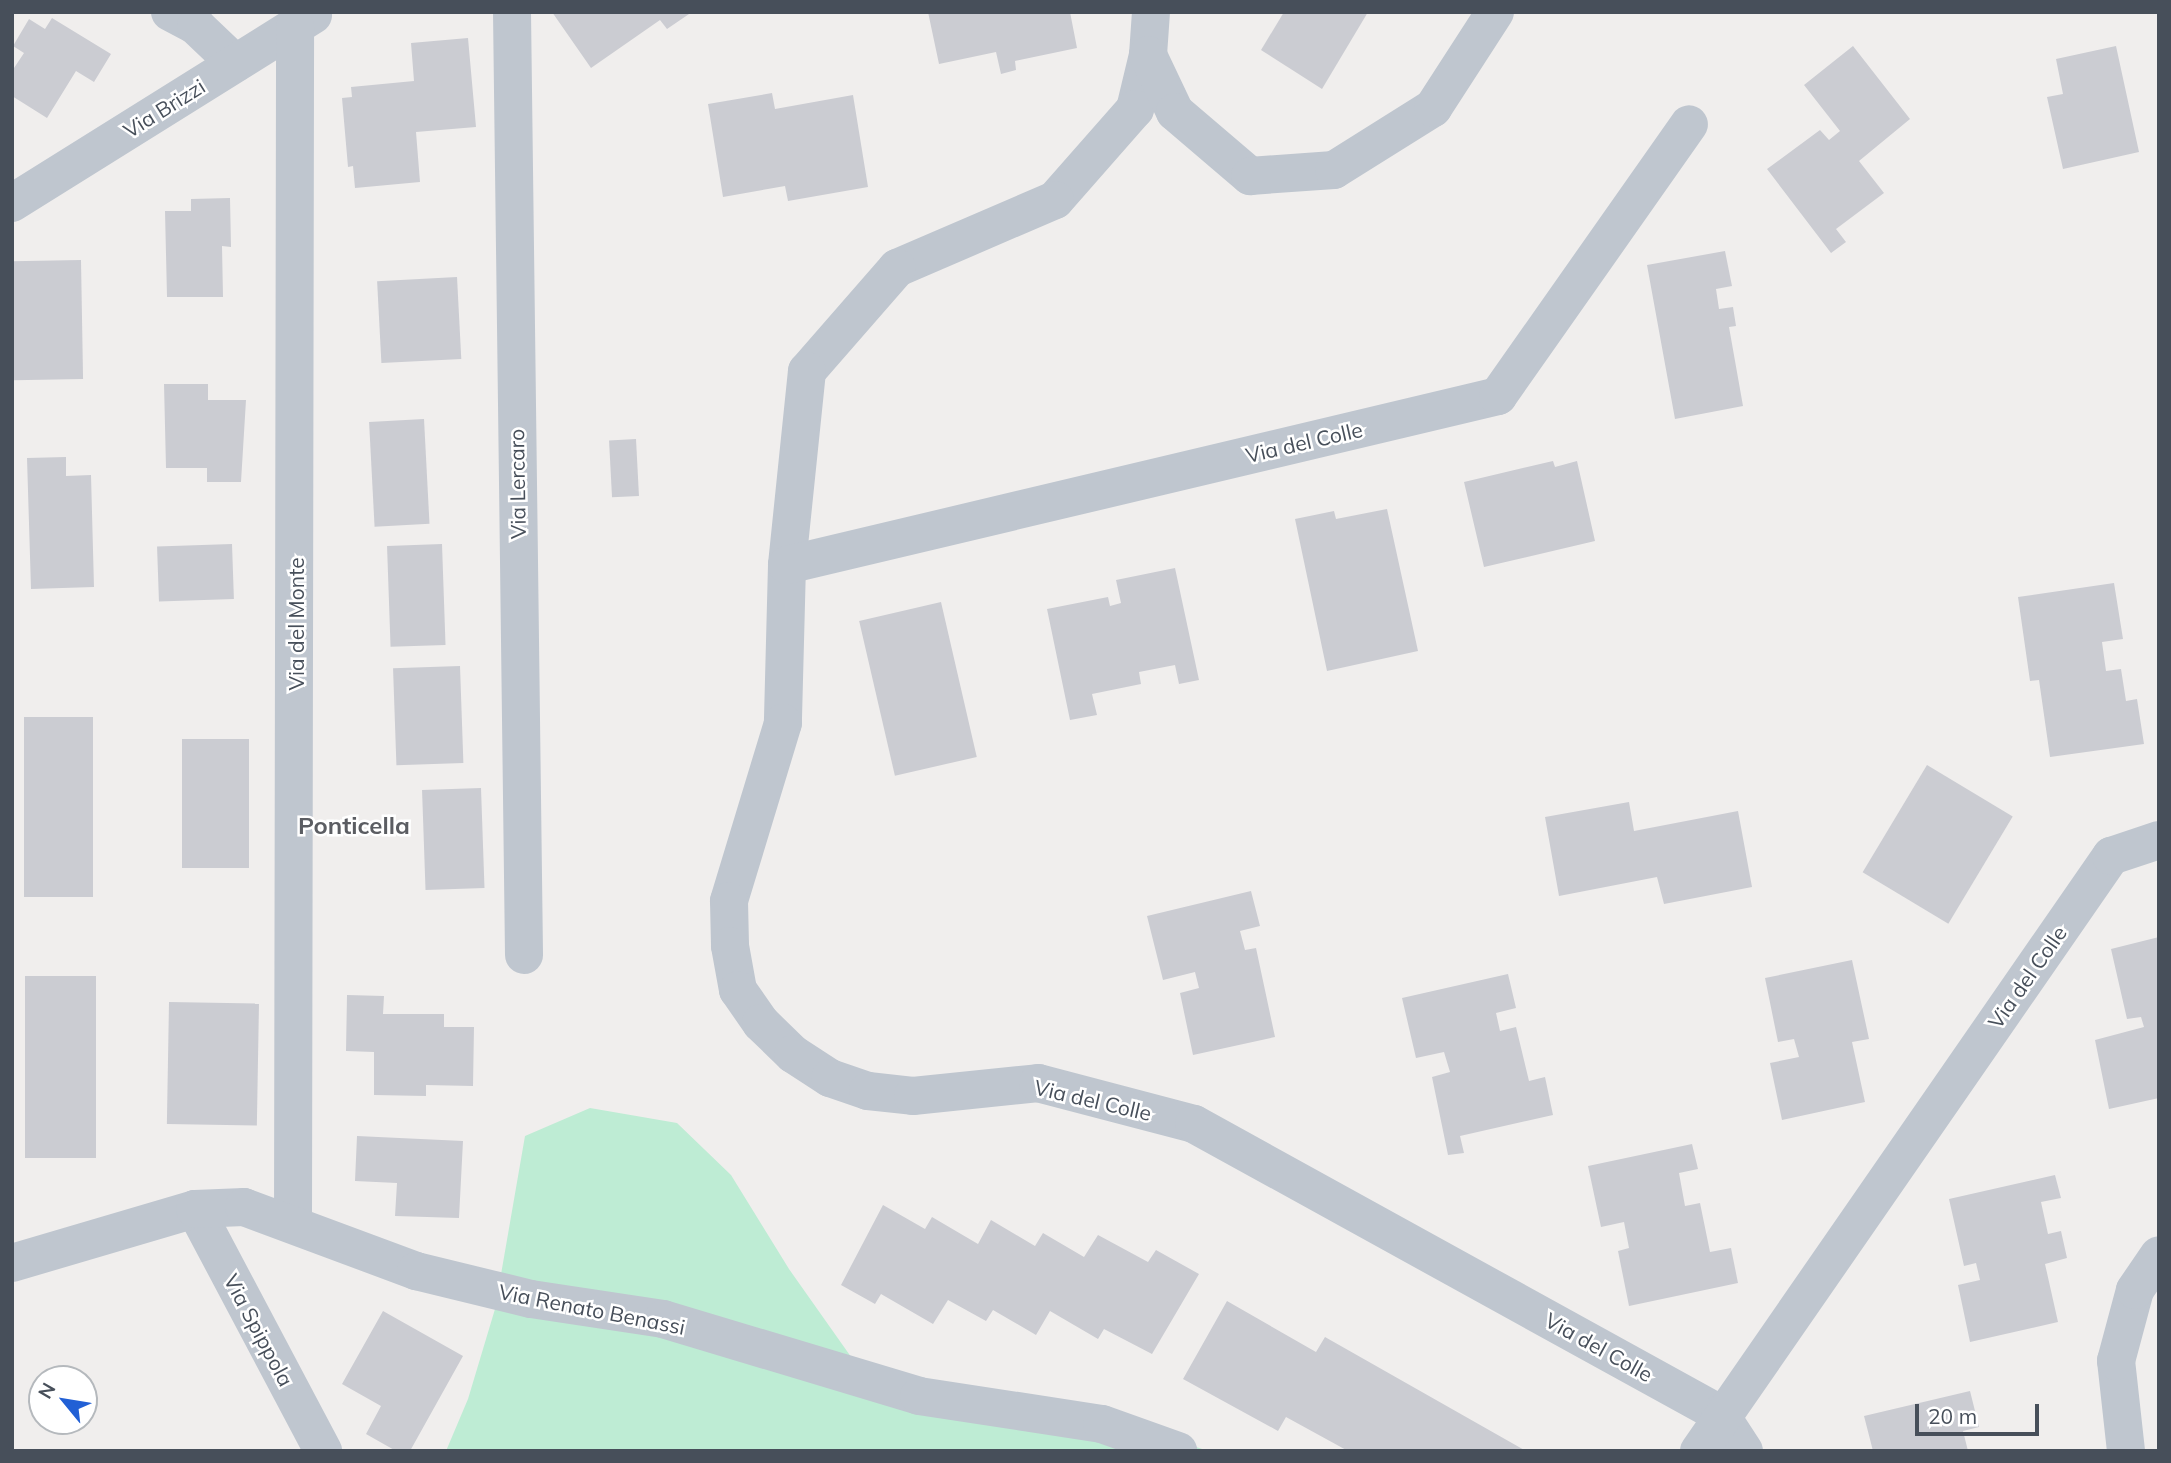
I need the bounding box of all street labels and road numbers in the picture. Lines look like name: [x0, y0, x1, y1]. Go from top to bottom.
street label: Via Brizzi: [119, 73, 209, 143]
street label: Via del Colle: [1243, 416, 1365, 468]
street label: Via Lercaro: [503, 429, 531, 539]
street label: Via del Monte: [283, 557, 309, 691]
street label: Via del Colle: [1982, 921, 2072, 1033]
street label: Via del Colle: [1032, 1074, 1154, 1126]
street label: Via Spippola: [219, 1270, 299, 1390]
street label: Via Renato Benassi: [497, 1279, 687, 1339]
street label: Via del Colle: [1541, 1307, 1657, 1387]

